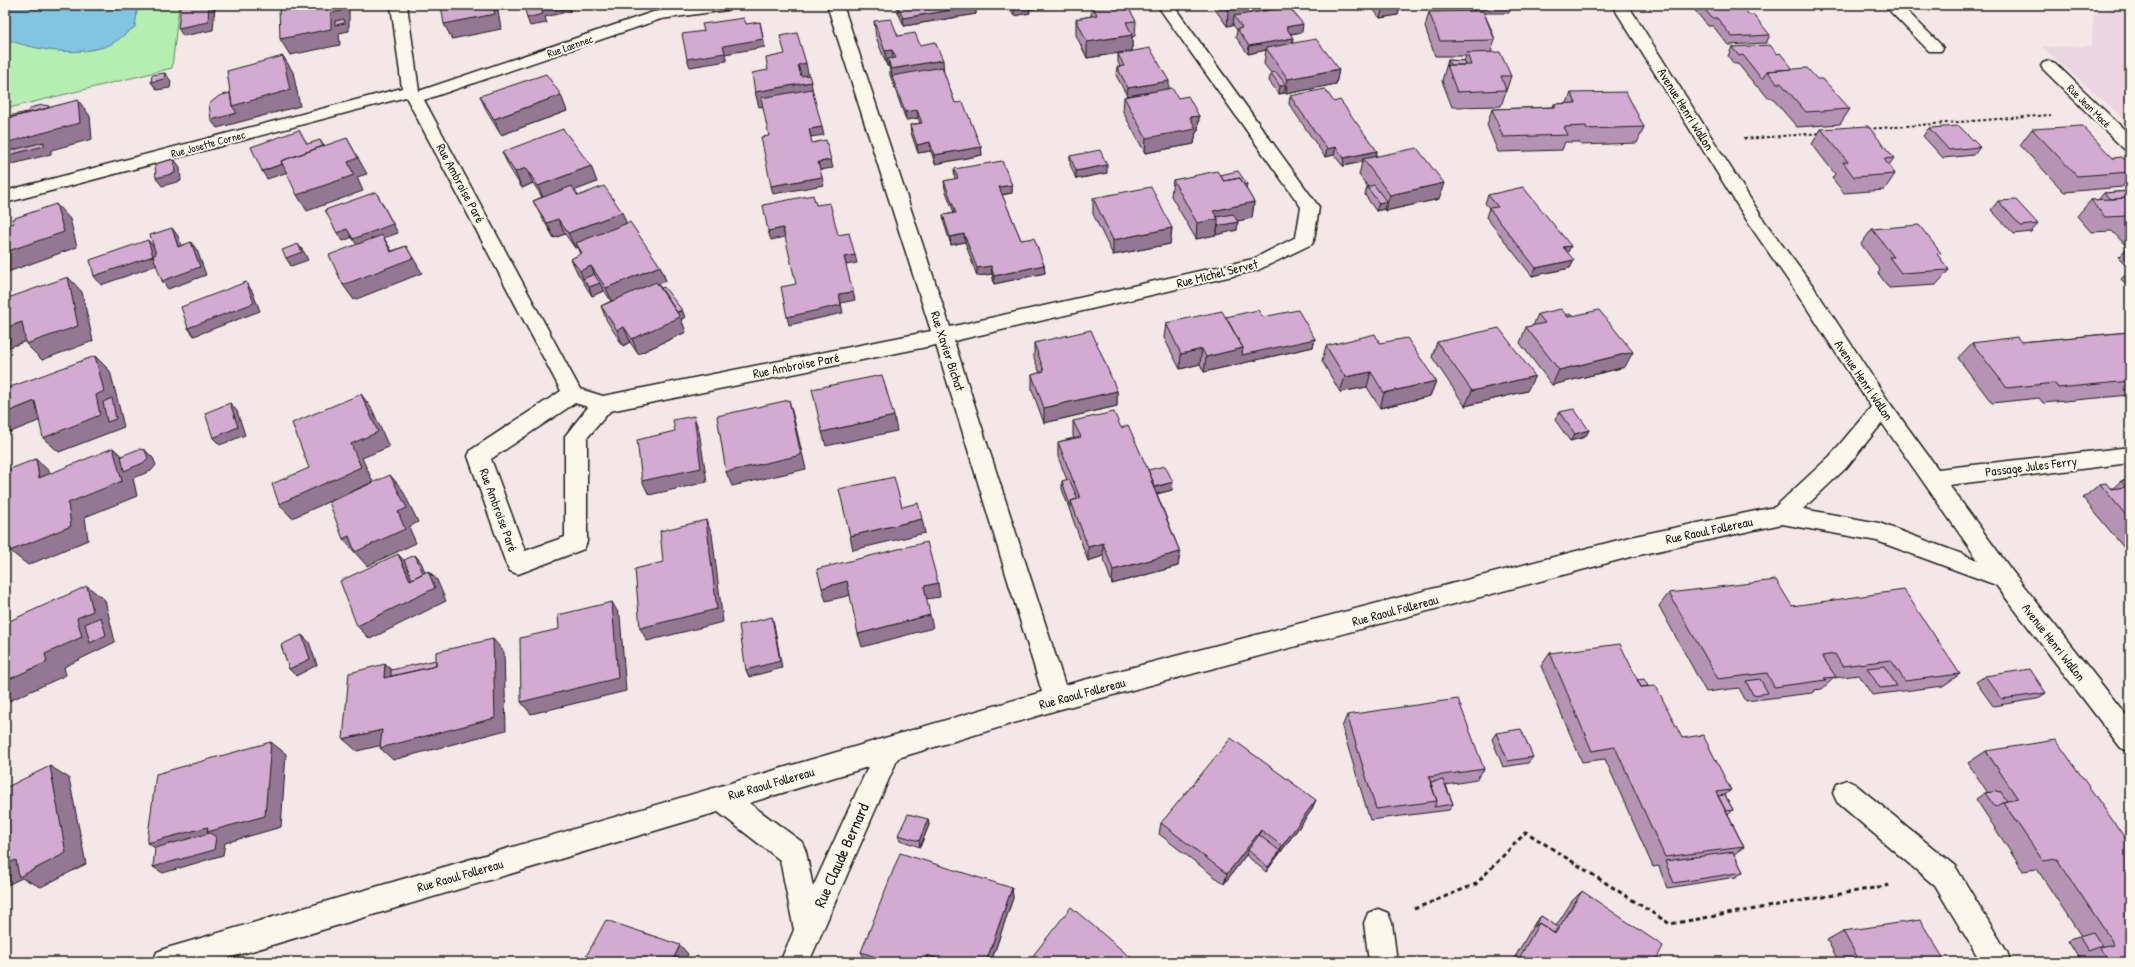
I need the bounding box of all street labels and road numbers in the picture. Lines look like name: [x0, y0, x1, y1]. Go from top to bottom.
street label: Rue Laennec: [545, 31, 596, 60]
street label: Avenue Henri Wallon: [1654, 64, 1719, 154]
street label: Rue Jean Macé: [2064, 81, 2114, 131]
street label: Rue Josette Cornec: [169, 127, 247, 161]
street label: Rue Ambroise Paré: [432, 140, 490, 226]
street label: Rue Michel Servet: [1175, 254, 1260, 292]
street label: Rue Xavier Bichat: [927, 309, 970, 394]
street label: Avenue Henri Wallon: [1830, 336, 1898, 424]
street label: Rue Ambroise Paré: [751, 348, 841, 382]
street label: Passage Jules Ferry: [1984, 451, 2079, 481]
street label: Rue Ambroise Paré: [476, 466, 522, 554]
street label: Rue Raoul Follereau: [1664, 512, 1754, 548]
street label: Rue Raoul Follereau: [1350, 590, 1440, 630]
street label: Avenue Henri Wallon: [2018, 599, 2090, 685]
street label: Rue Raoul Follereau: [1037, 673, 1127, 713]
street label: Rue Raoul Follereau: [726, 762, 816, 804]
street label: Rue Claude Bernard: [808, 799, 874, 911]
street label: Rue Raoul Follereau: [415, 854, 505, 896]

